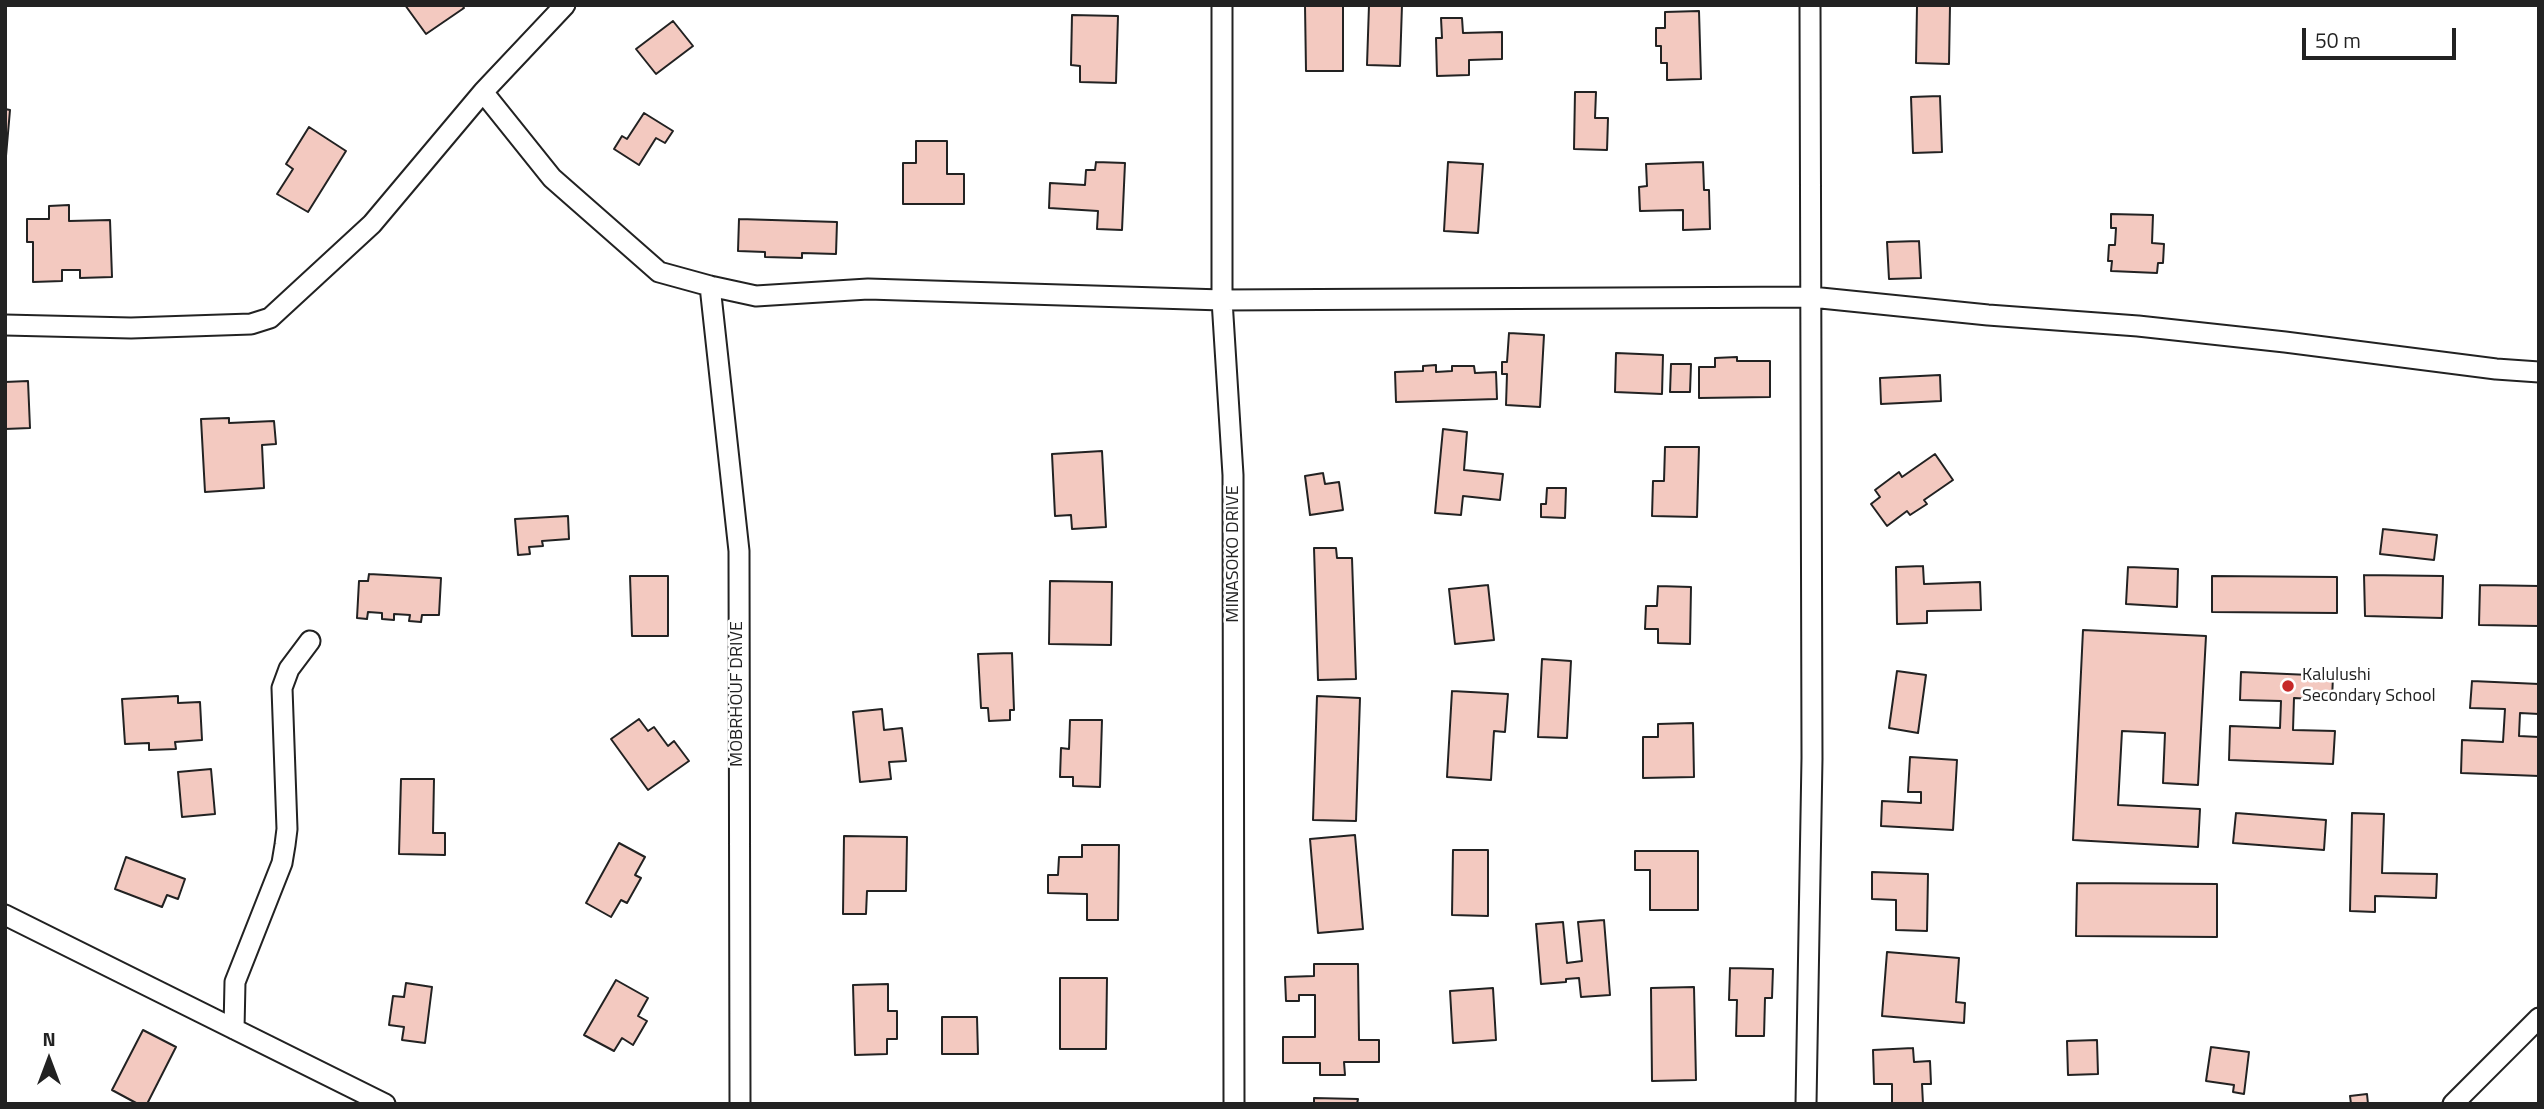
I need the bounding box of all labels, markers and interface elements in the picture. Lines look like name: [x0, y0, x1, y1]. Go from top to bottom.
scale bar: [2306, 14, 2460, 58]
text: 50 m: [2315, 24, 2361, 56]
street label: MINASOKO DRIVE: [1223, 485, 1245, 623]
street label: MOBRHOUF DRIVE: [727, 621, 749, 767]
place label: Kalulushi Secondary School: [2302, 665, 2436, 708]
marker: Kalulushi Secondary School: [2280, 678, 2296, 694]
text: N: [42, 1024, 56, 1053]
north arrow: [14, 1025, 84, 1095]

